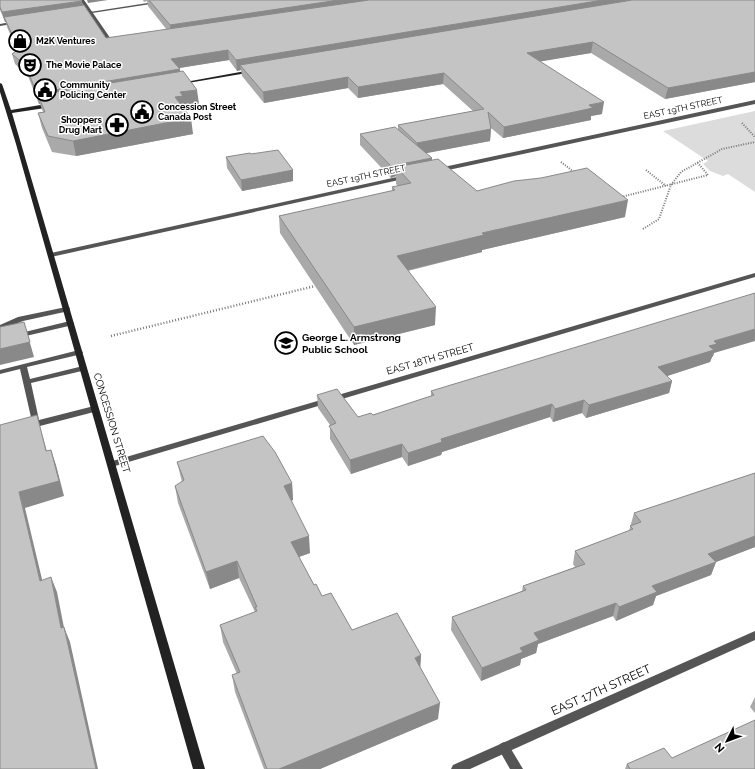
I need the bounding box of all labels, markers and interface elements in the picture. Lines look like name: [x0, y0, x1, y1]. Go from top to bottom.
shop icon: M2K Ventures: [7, 28, 33, 54]
place label: M2K Ventures: [36, 36, 96, 46]
theatre icon: The Movie Palace: [17, 52, 43, 78]
place label: The Movie Palace: [46, 60, 122, 70]
public building icon: Community Policing Center: [32, 77, 58, 103]
place label: Community Policing Center: [60, 80, 127, 100]
street label: EAST 19TH STREET: [643, 95, 724, 121]
public building icon: Concession Street Canada Post: [129, 99, 155, 125]
place label: Concession Street Canada Post: [158, 102, 237, 122]
pharmacy icon: Shoppers Drug Mart: [104, 112, 130, 138]
place label: Shoppers Drug Mart: [59, 115, 103, 135]
street label: EAST 19TH STREET: [326, 163, 407, 189]
school or university icon: George L. Armstrong Public School: [273, 330, 299, 356]
place label: George L. Armstrong Public School: [302, 332, 401, 355]
street label: EAST 18TH STREET: [385, 341, 475, 377]
street label: CONCESSION STREET: [91, 372, 133, 474]
street label: EAST 17TH STREET: [549, 661, 654, 718]
north arrow: [707, 721, 747, 761]
text: N: [712, 740, 728, 755]

